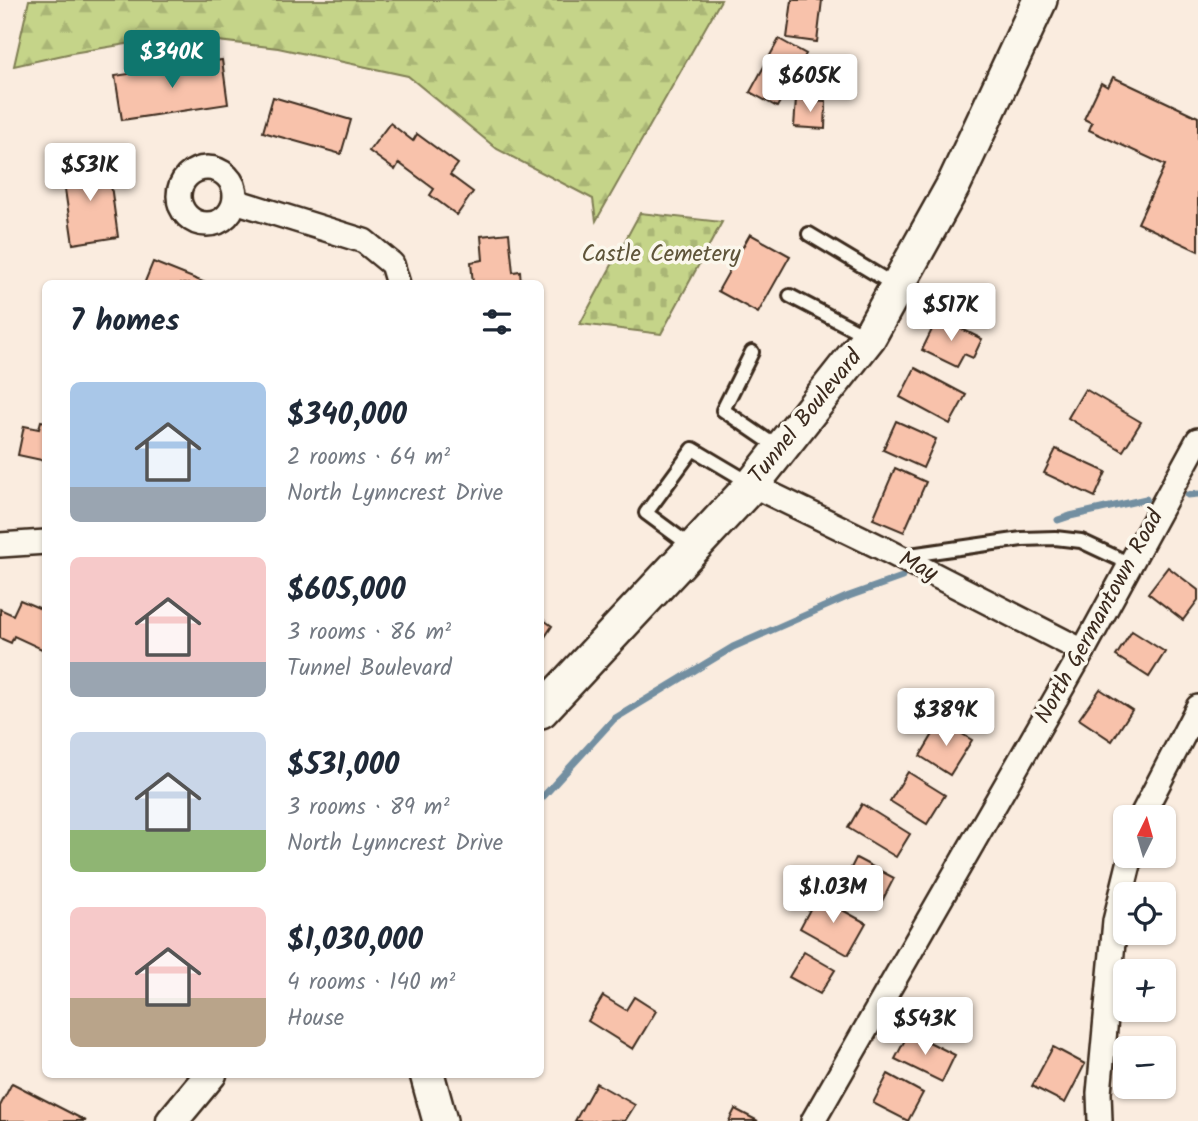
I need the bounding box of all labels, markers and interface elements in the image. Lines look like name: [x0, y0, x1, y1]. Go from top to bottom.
pin: $340K: [123, 31, 221, 90]
text: $340K: [140, 35, 204, 71]
pin: $605K: [761, 54, 859, 114]
text: $605K: [778, 59, 842, 95]
pin: $531K: [41, 144, 139, 203]
text: $531K: [61, 148, 119, 184]
park label: Castle Cemetery: [582, 237, 741, 273]
pin: $517K: [902, 284, 1000, 343]
text: $517K: [923, 288, 979, 324]
text: 7 homes: [70, 298, 180, 346]
icon: filters: [478, 303, 516, 341]
street label: Tunnel Boulevard: [740, 341, 872, 492]
text: $340,000: [287, 392, 407, 440]
icon: home: [126, 410, 210, 494]
text: 2 rooms · 64 m²: [287, 440, 450, 476]
text: North Lynncrest Drive: [287, 476, 503, 512]
street label: North Germantown Road: [1026, 503, 1174, 731]
street label: May: [892, 542, 944, 592]
text: $605,000: [287, 567, 406, 615]
icon: home: [126, 585, 210, 669]
text: 3 rooms · 86 m²: [287, 615, 451, 651]
text: Tunnel Boulevard: [287, 651, 452, 687]
pin: $389K: [897, 688, 995, 748]
text: $389K: [913, 693, 979, 729]
text: $531,000: [287, 742, 399, 790]
icon: home: [126, 760, 210, 844]
text: 3 rooms · 89 m²: [287, 790, 450, 826]
north arrow: [1113, 805, 1176, 868]
map controls: [1113, 805, 1176, 1099]
text: North Lynncrest Drive: [287, 826, 503, 862]
pin: $1.03M: [776, 866, 890, 925]
text: $1.03M: [799, 870, 867, 906]
button: locate: [1113, 882, 1176, 945]
text: $1,030,000: [287, 917, 423, 965]
icon: home: [126, 935, 210, 1019]
button: +: [1113, 959, 1176, 1022]
text: 4 rooms · 140 m²: [287, 965, 455, 1001]
pin: $543K: [876, 998, 974, 1057]
text: House: [287, 1001, 344, 1037]
text: $543K: [893, 1002, 957, 1038]
button: −: [1113, 1036, 1176, 1099]

